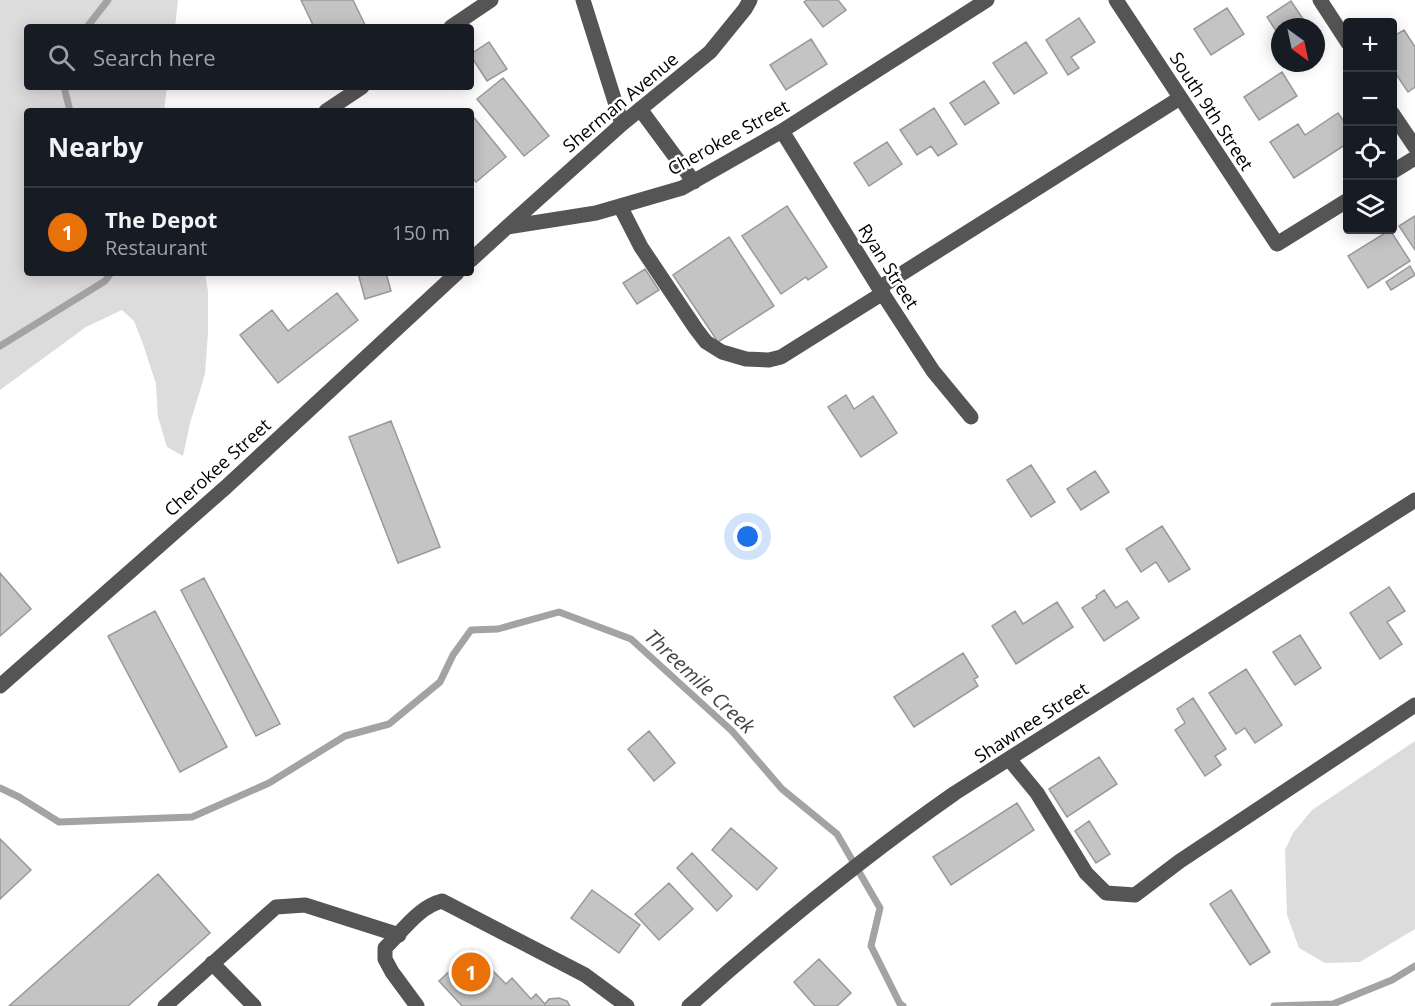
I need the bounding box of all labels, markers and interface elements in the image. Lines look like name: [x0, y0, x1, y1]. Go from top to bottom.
north arrow: [1271, 18, 1325, 72]
map controls: [1343, 18, 1397, 234]
button: +: [1343, 18, 1397, 72]
search box: [24, 24, 474, 90]
icon: search: [45, 41, 78, 74]
text: Search here: [93, 42, 216, 72]
street label: Sherman Avenue: [557, 47, 683, 157]
street label: South 9th Street: [1165, 47, 1259, 175]
button: −: [1343, 72, 1397, 126]
street label: Cherokee Street: [663, 94, 793, 180]
button: locate: [1343, 126, 1397, 180]
text: Nearby: [48, 129, 143, 165]
button: layers: [1343, 180, 1397, 234]
text: The Depot: [105, 204, 217, 234]
text: 1: [62, 219, 73, 246]
text: 150 m: [392, 219, 450, 246]
street label: Ryan Street: [853, 219, 925, 313]
text: Restaurant: [105, 234, 207, 261]
street label: Cherokee Street: [159, 413, 275, 521]
your location: [733, 522, 762, 551]
water label: Threemile Creek: [639, 623, 762, 740]
street label: Shawnee Street: [970, 676, 1092, 768]
pin: 1: [452, 950, 490, 994]

